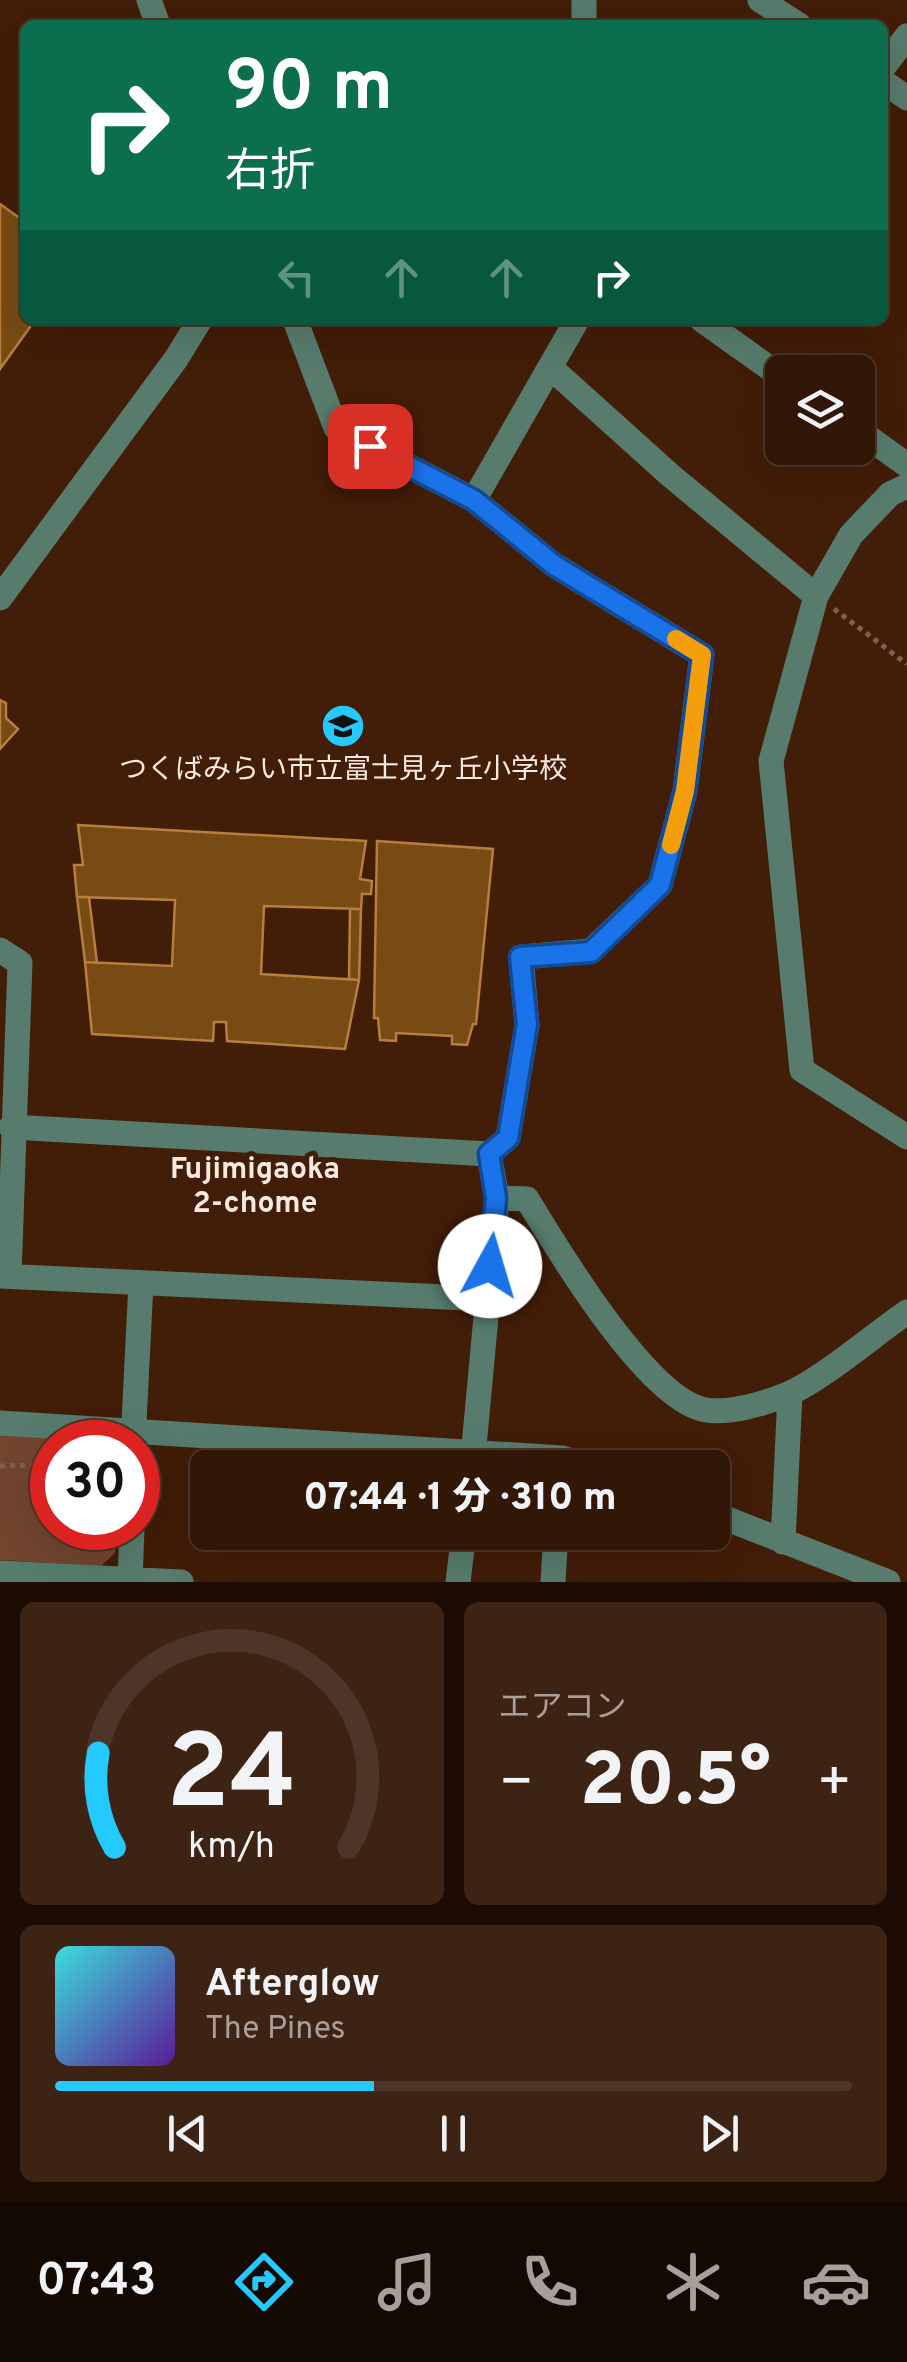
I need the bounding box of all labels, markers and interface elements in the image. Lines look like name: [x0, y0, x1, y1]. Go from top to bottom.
text: 90 m: [225, 46, 393, 135]
icon: right: [60, 60, 190, 190]
text: 右折: [225, 145, 315, 202]
icon: left: [269, 250, 324, 305]
icon: ahead: [374, 250, 429, 305]
icon: ahead: [479, 250, 534, 305]
icon: right: [584, 250, 639, 305]
map controls: [765, 355, 875, 465]
button: layers: [765, 355, 875, 465]
pin: [328, 404, 413, 489]
icon: arrive: [343, 419, 398, 474]
school or university icon: つくばみらい市立富士見ヶ丘小学校: [320, 703, 366, 749]
place label: つくばみらい市立富士見ヶ丘小学校: [119, 753, 567, 789]
district label: Fujimigaoka 2-chome: [170, 1152, 340, 1223]
position arrow: [438, 1214, 542, 1318]
speed limit sign: 30: [30, 1420, 160, 1550]
text: 07:44 · 1 分 · 310 m: [303, 1475, 617, 1524]
text: エアコン: [499, 1689, 627, 1729]
text: 24: [167, 1713, 297, 1845]
text: 20.5°: [580, 1737, 771, 1832]
text: −: [499, 1750, 534, 1820]
text: +: [817, 1750, 852, 1820]
text: km/h: [188, 1825, 275, 1871]
text: Afterglow: [205, 1961, 380, 2010]
text: The Pines: [205, 2010, 346, 2050]
icon: previous: [160, 2106, 215, 2161]
icon: pause: [426, 2106, 481, 2161]
icon: next: [692, 2106, 747, 2161]
icon: directions: [229, 2247, 299, 2317]
icon: music: [372, 2247, 442, 2317]
icon: phone: [515, 2247, 585, 2317]
icon: climate: [658, 2247, 728, 2317]
icon: car: [801, 2247, 871, 2317]
text: 07:43: [36, 2254, 156, 2311]

